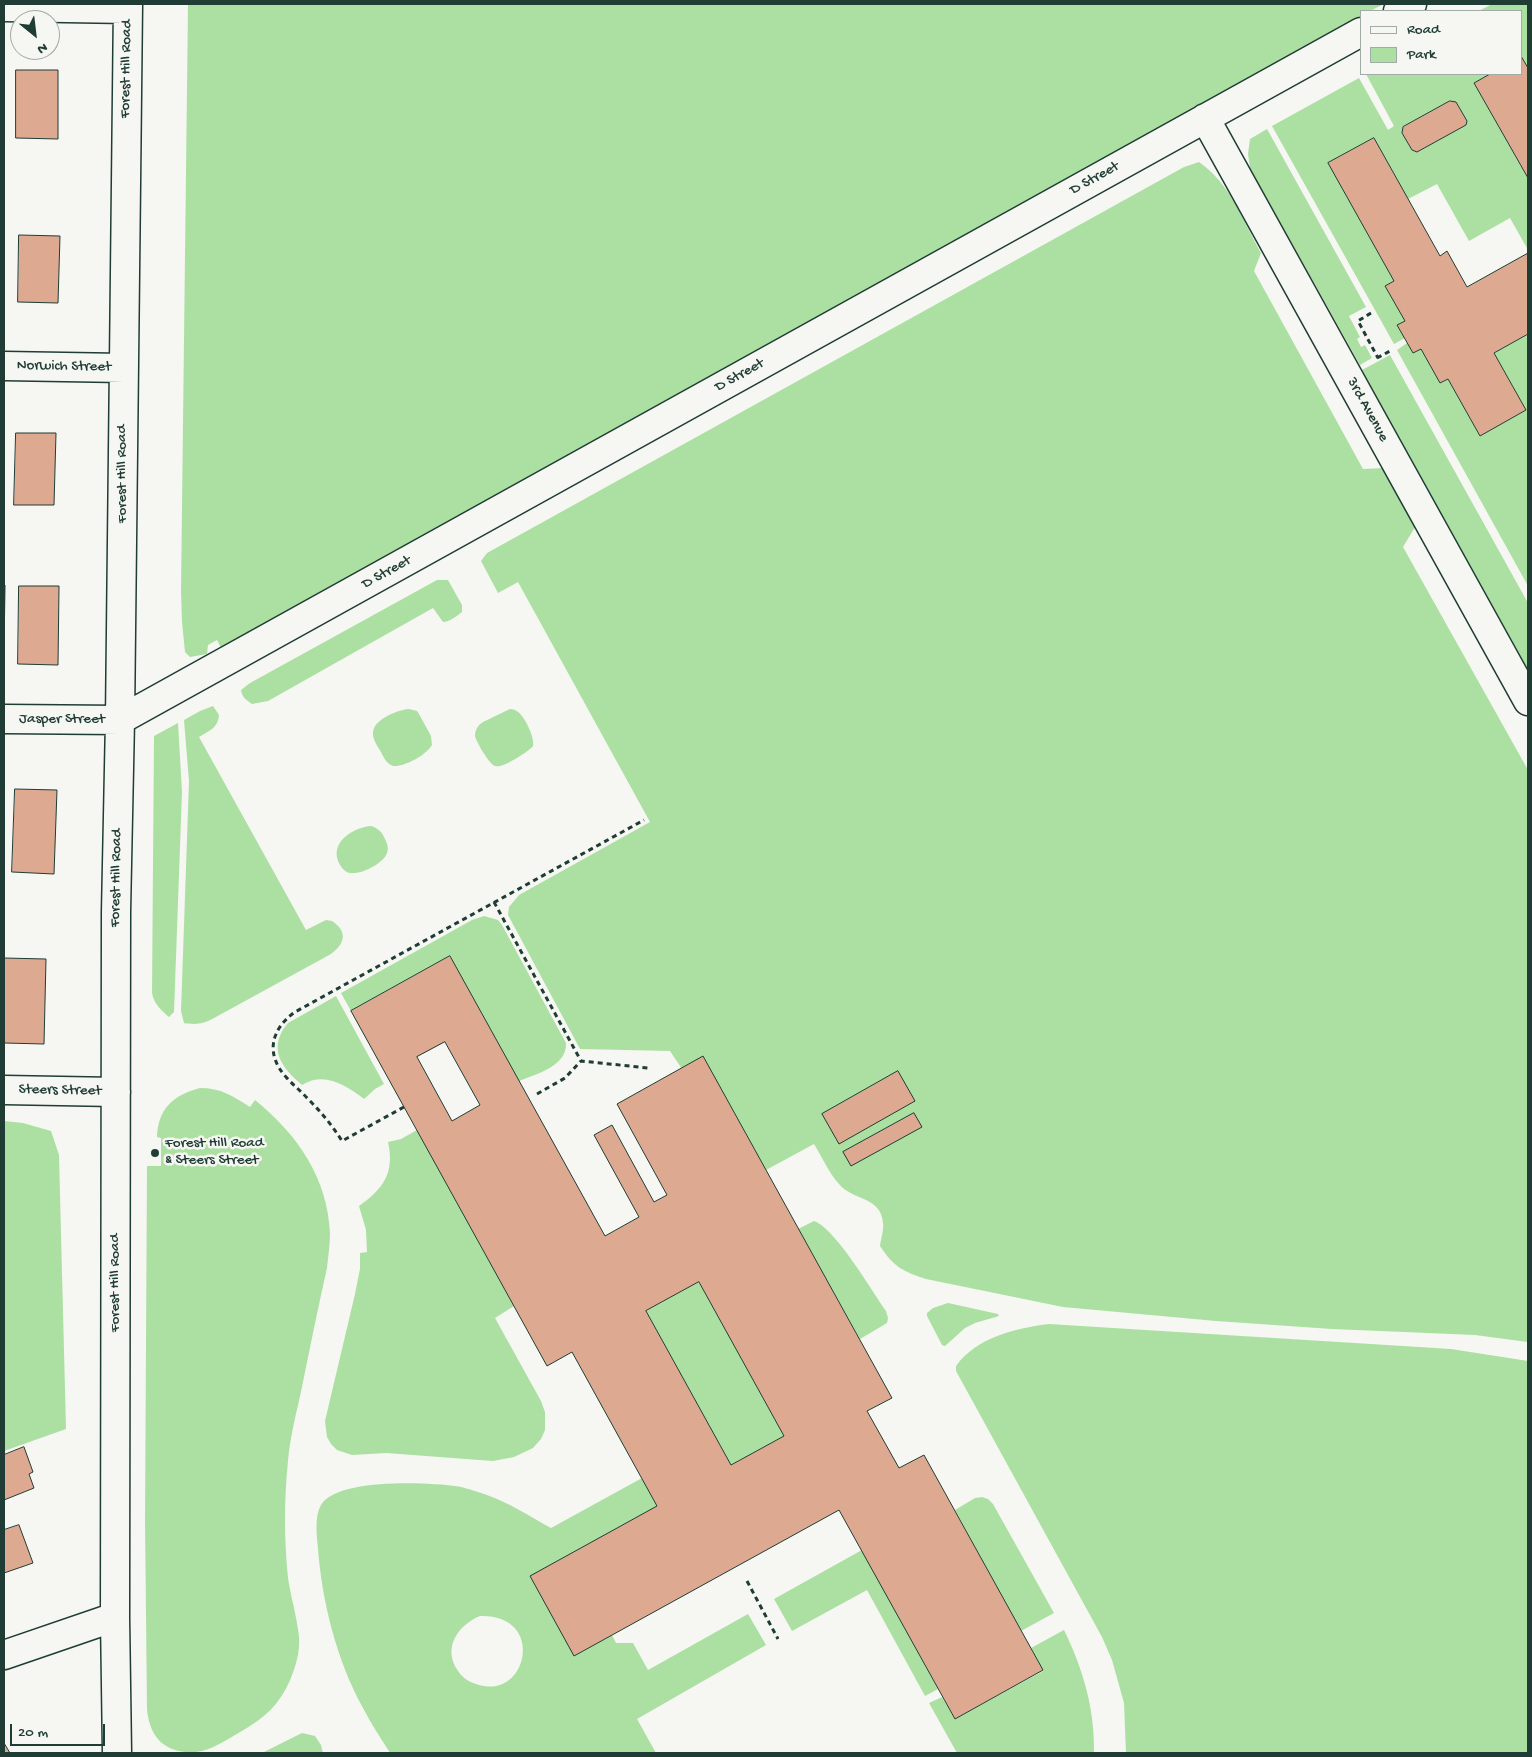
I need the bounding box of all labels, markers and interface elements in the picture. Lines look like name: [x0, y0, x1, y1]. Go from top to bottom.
north arrow: [10, 10, 60, 60]
legend: [1360, 10, 1522, 75]
street label: Forest Hill Road: [117, 20, 137, 118]
text: Road: [1407, 21, 1440, 39]
text: N: [34, 38, 50, 57]
text: Park: [1407, 46, 1436, 64]
street label: D Street: [1067, 158, 1123, 200]
street label: D Street: [712, 355, 768, 397]
street label: Norwich Street: [17, 357, 111, 377]
street label: 3rd Avenue: [1342, 375, 1392, 445]
street label: Forest Hill Road: [114, 425, 132, 523]
street label: D Street: [359, 552, 415, 594]
street label: Jasper Street: [19, 711, 105, 729]
street label: Forest Hill Road: [107, 829, 127, 927]
street label: Steers Street: [18, 1081, 102, 1101]
place label: Forest Hill Road & Steers Street: [165, 1135, 263, 1170]
marker: Forest Hill Road & Steers Street: [149, 1147, 161, 1159]
street label: Forest Hill Road: [107, 1234, 125, 1332]
scale bar: [12, 1714, 108, 1746]
text: 20 m: [18, 1724, 48, 1742]

